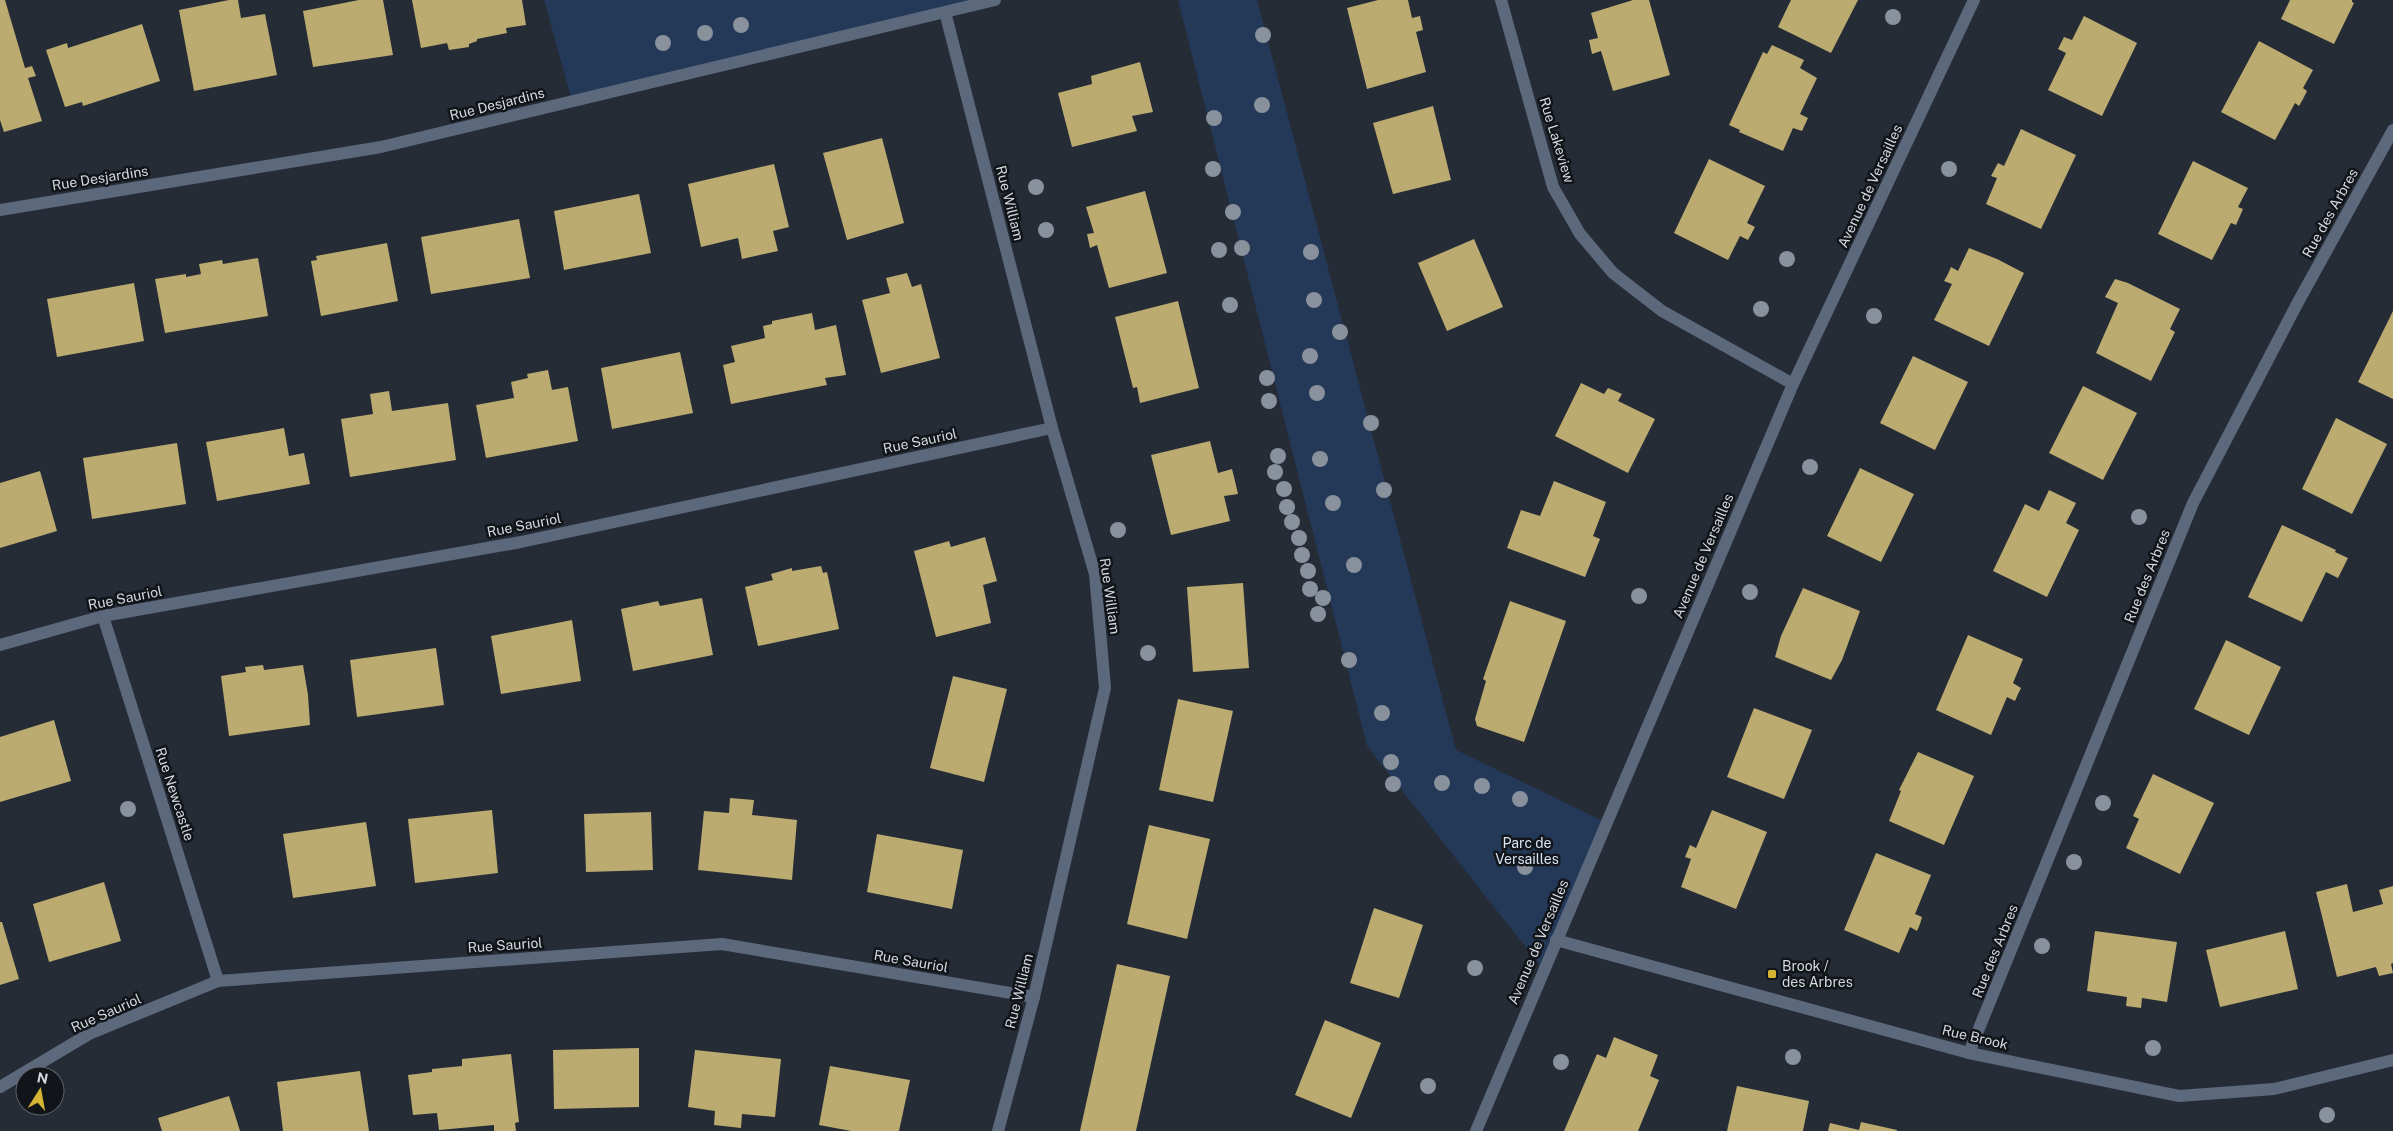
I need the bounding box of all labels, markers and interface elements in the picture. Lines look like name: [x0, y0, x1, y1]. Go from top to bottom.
street label: Rue Desjardins: [448, 84, 546, 124]
street label: Rue Lakeview: [1536, 95, 1578, 185]
street label: Avenue de Versailles: [1834, 122, 1906, 250]
street label: Rue Desjardins: [51, 162, 149, 194]
street label: Rue William: [993, 164, 1027, 242]
street label: Rue des Arbres: [2299, 166, 2361, 260]
street label: Rue Sauriol: [882, 425, 958, 457]
street label: Avenue de Versailles: [1669, 491, 1737, 621]
street label: Rue Sauriol: [486, 510, 562, 540]
street label: Rue des Arbres: [2121, 527, 2173, 625]
street label: Rue William: [1097, 557, 1123, 635]
street label: Rue Sauriol: [87, 583, 163, 613]
street label: Rue Newcastle: [152, 745, 198, 843]
park label: Parc de Versailles: [1495, 835, 1559, 867]
street label: Avenue de Versailles: [1504, 877, 1572, 1007]
street label: Rue des Arbres: [1969, 902, 2021, 1000]
street label: Rue Sauriol: [467, 934, 543, 956]
street label: Rue Sauriol: [873, 947, 949, 975]
street label: Rue William: [1002, 952, 1036, 1030]
place label: Brook / des Arbres: [1782, 958, 1853, 990]
marker: Brook / des Arbres: [1766, 968, 1778, 980]
street label: Rue Sauriol: [68, 990, 144, 1036]
street label: Rue Brook: [1940, 1022, 2010, 1052]
north arrow: [15, 1066, 65, 1116]
text: N: [36, 1069, 49, 1087]

